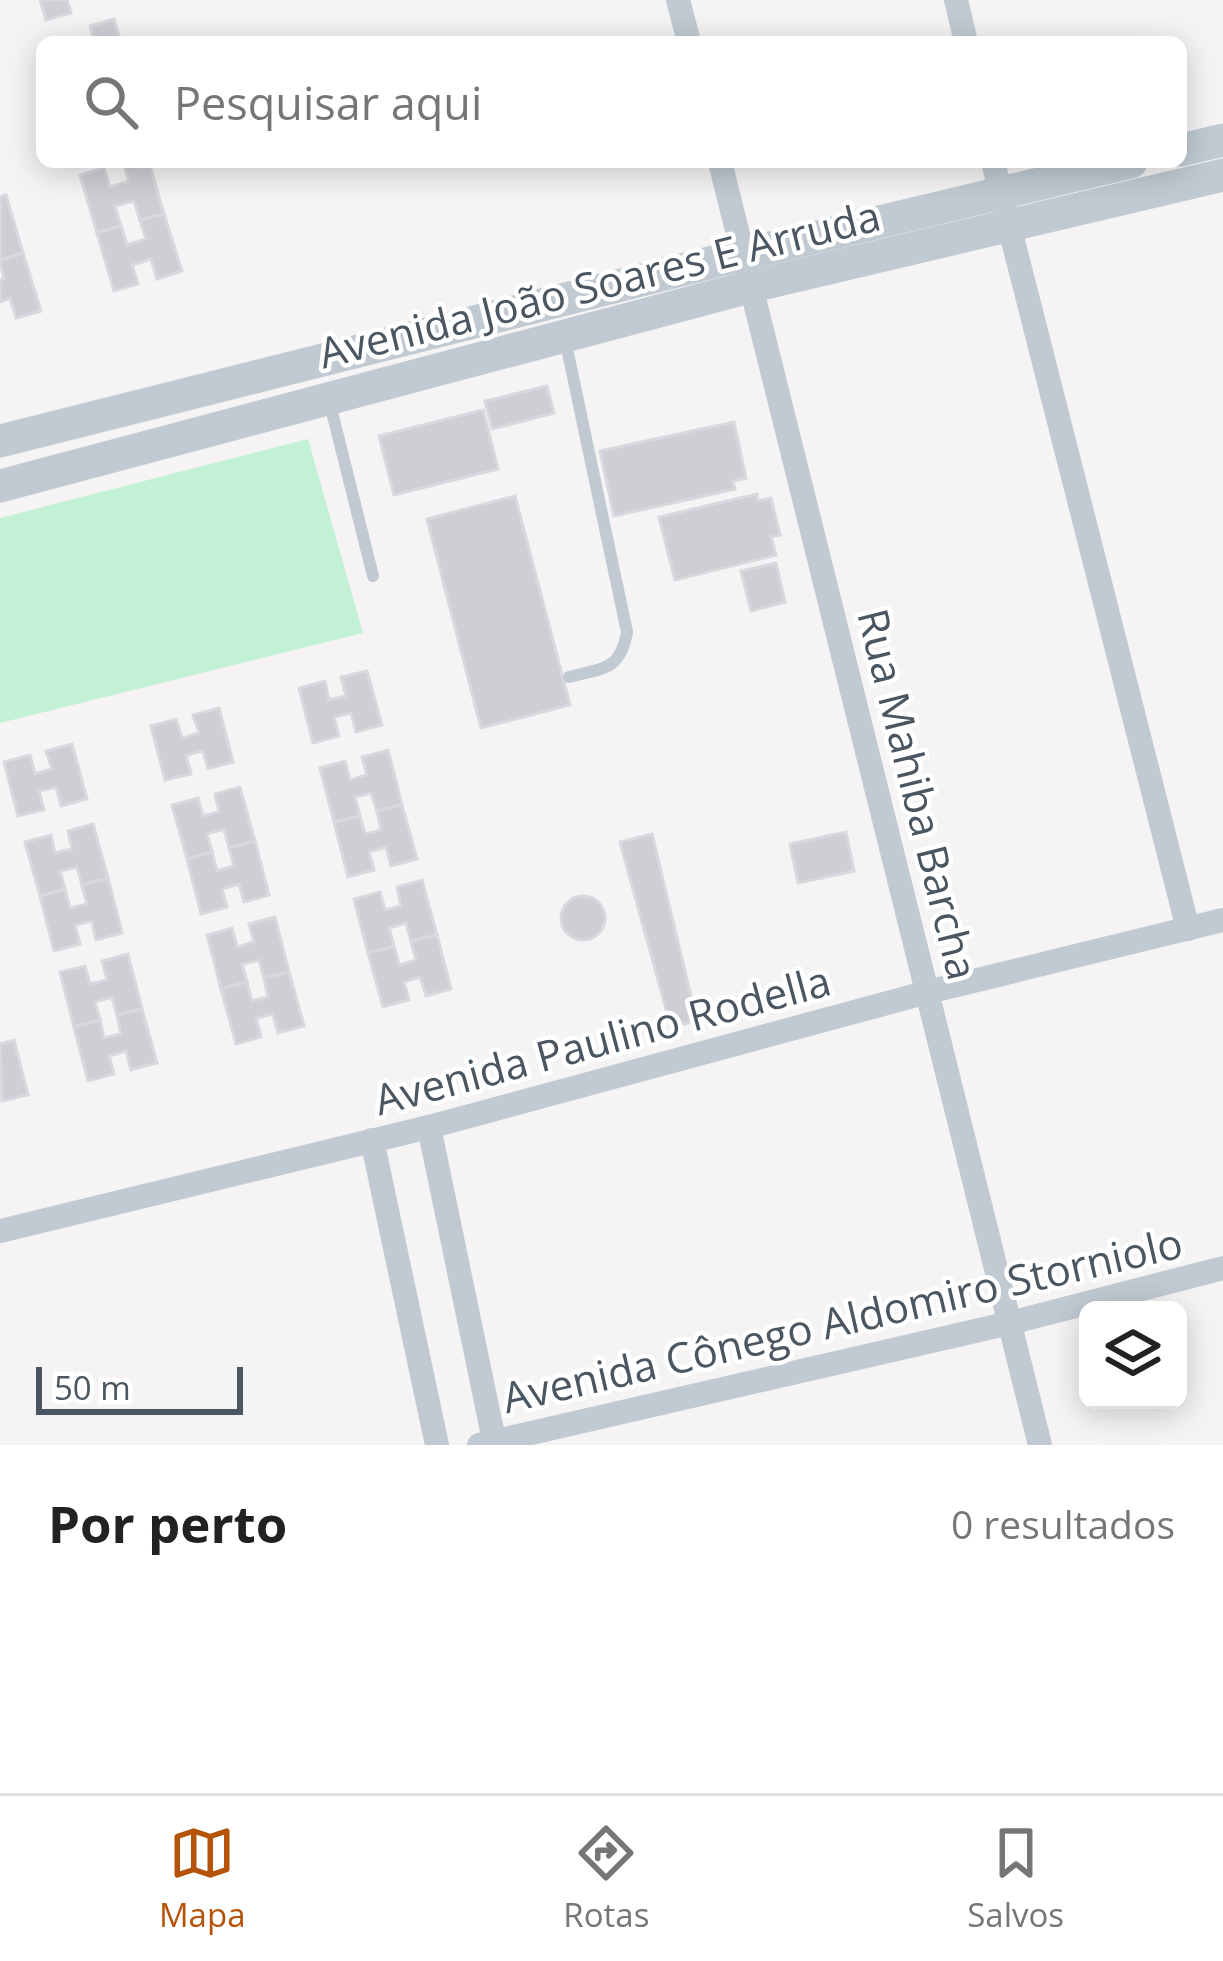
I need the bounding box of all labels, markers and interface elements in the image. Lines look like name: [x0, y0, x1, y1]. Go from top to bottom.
search box: [36, 36, 1187, 168]
icon: search: [78, 69, 144, 135]
text: Pesquisar aqui: [174, 72, 482, 133]
street label: Avenida João Soares E Arruda: [312, 186, 886, 380]
street label: Rua Mahiba Barcha: [845, 603, 993, 985]
street label: Avenida Paulino Rodella: [368, 951, 836, 1127]
street label: Avenida Cônego Aldomiro Storniolo: [496, 1213, 1188, 1425]
map controls: [1079, 1301, 1187, 1409]
button: layers: [1079, 1301, 1187, 1409]
scale bar: [36, 1361, 243, 1414]
text: 50 m: [54, 1365, 131, 1410]
text: Por perto: [48, 1488, 287, 1558]
text: 0 resultados: [951, 1497, 1175, 1550]
tab: Mapa: [159, 1820, 245, 1937]
tab: Rotas: [563, 1820, 649, 1937]
tab: Salvos: [967, 1820, 1064, 1937]

